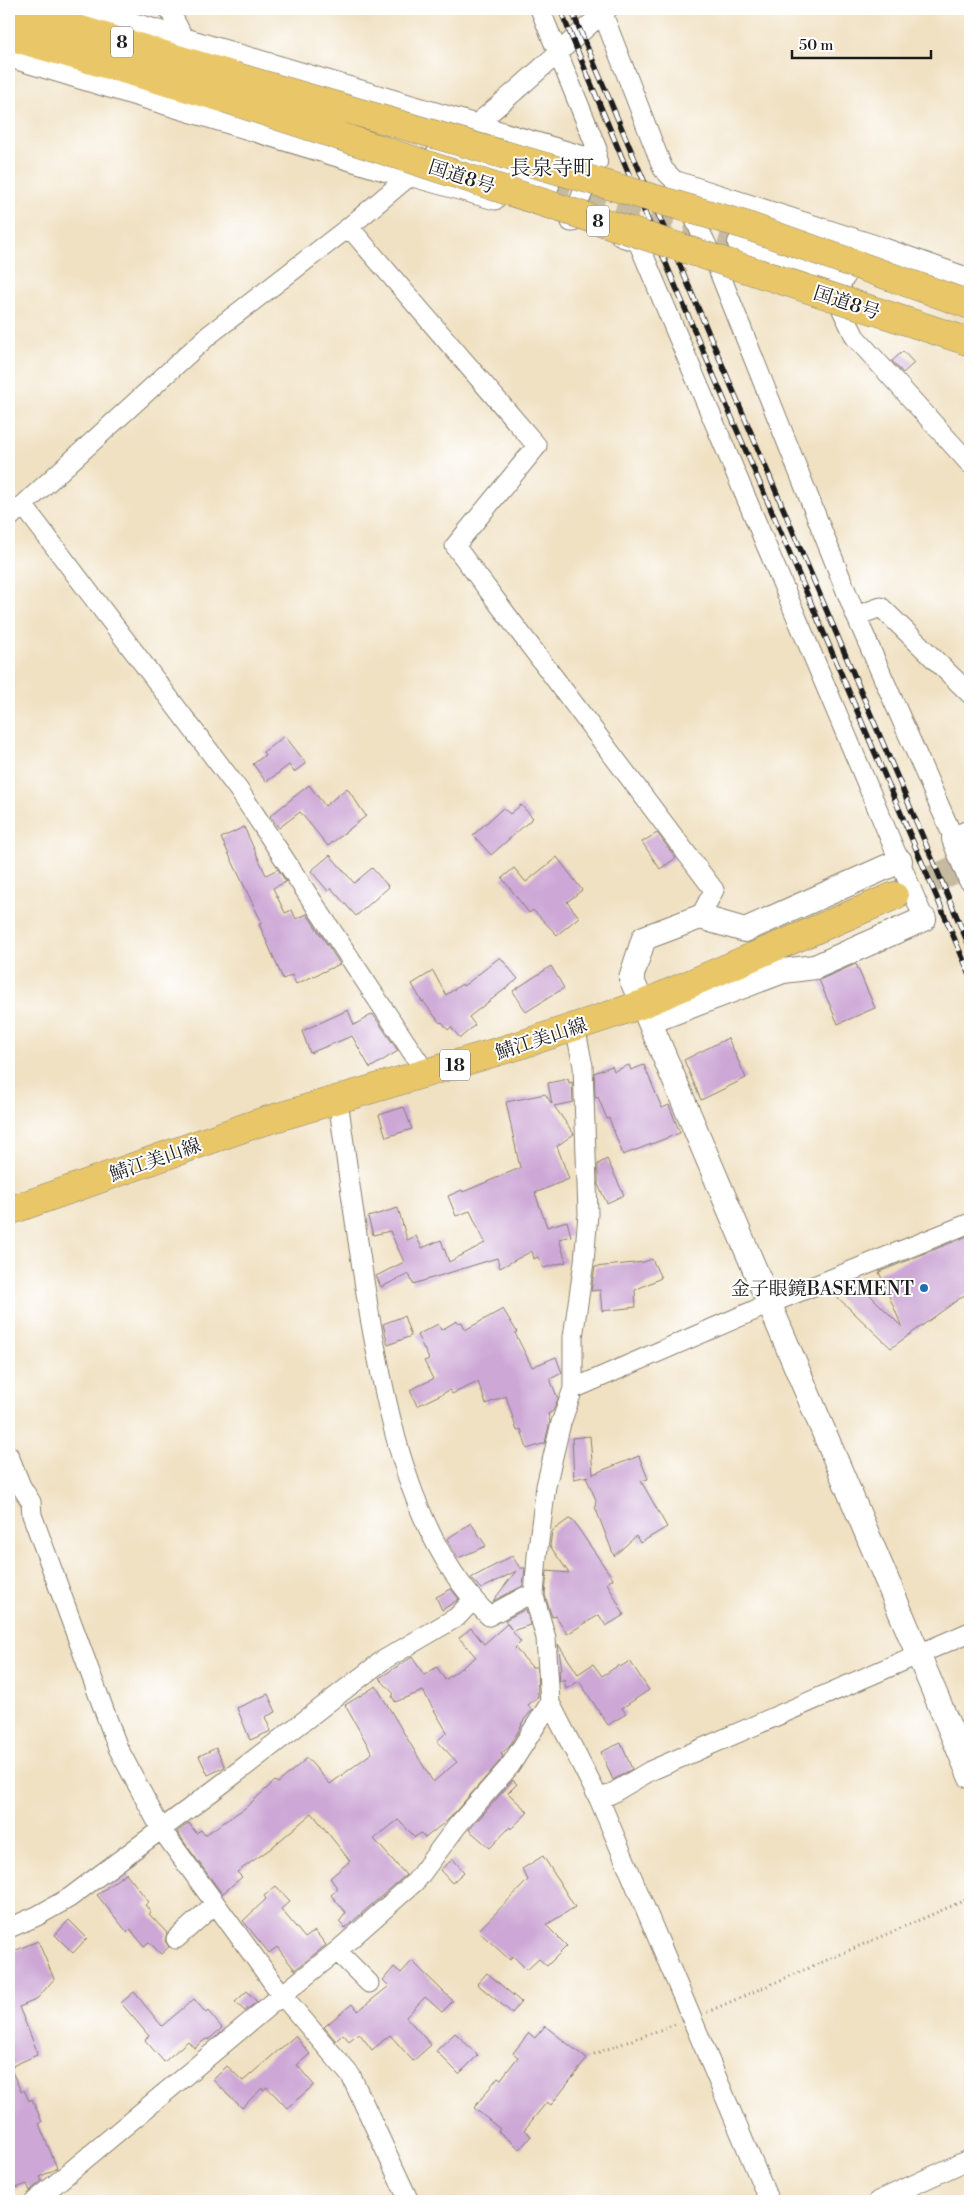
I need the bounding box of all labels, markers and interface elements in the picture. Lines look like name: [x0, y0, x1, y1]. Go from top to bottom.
road number: 8: [111, 27, 133, 58]
scale bar: [792, 28, 930, 60]
text: 50 m: [799, 36, 833, 55]
street label: 国道8号: [425, 155, 498, 199]
district label: 長泉寺町: [510, 156, 594, 182]
road number: 8: [587, 206, 609, 237]
street label: 国道8号: [810, 281, 883, 325]
street label: 鯖江美山線: [492, 1013, 590, 1065]
road number: 18: [440, 1050, 470, 1080]
street label: 鯖江美山線: [106, 1133, 204, 1187]
place label: 金子眼鏡BASEMENT: [731, 1277, 914, 1301]
marker: 金子眼鏡BASEMENT: [918, 1282, 930, 1294]

